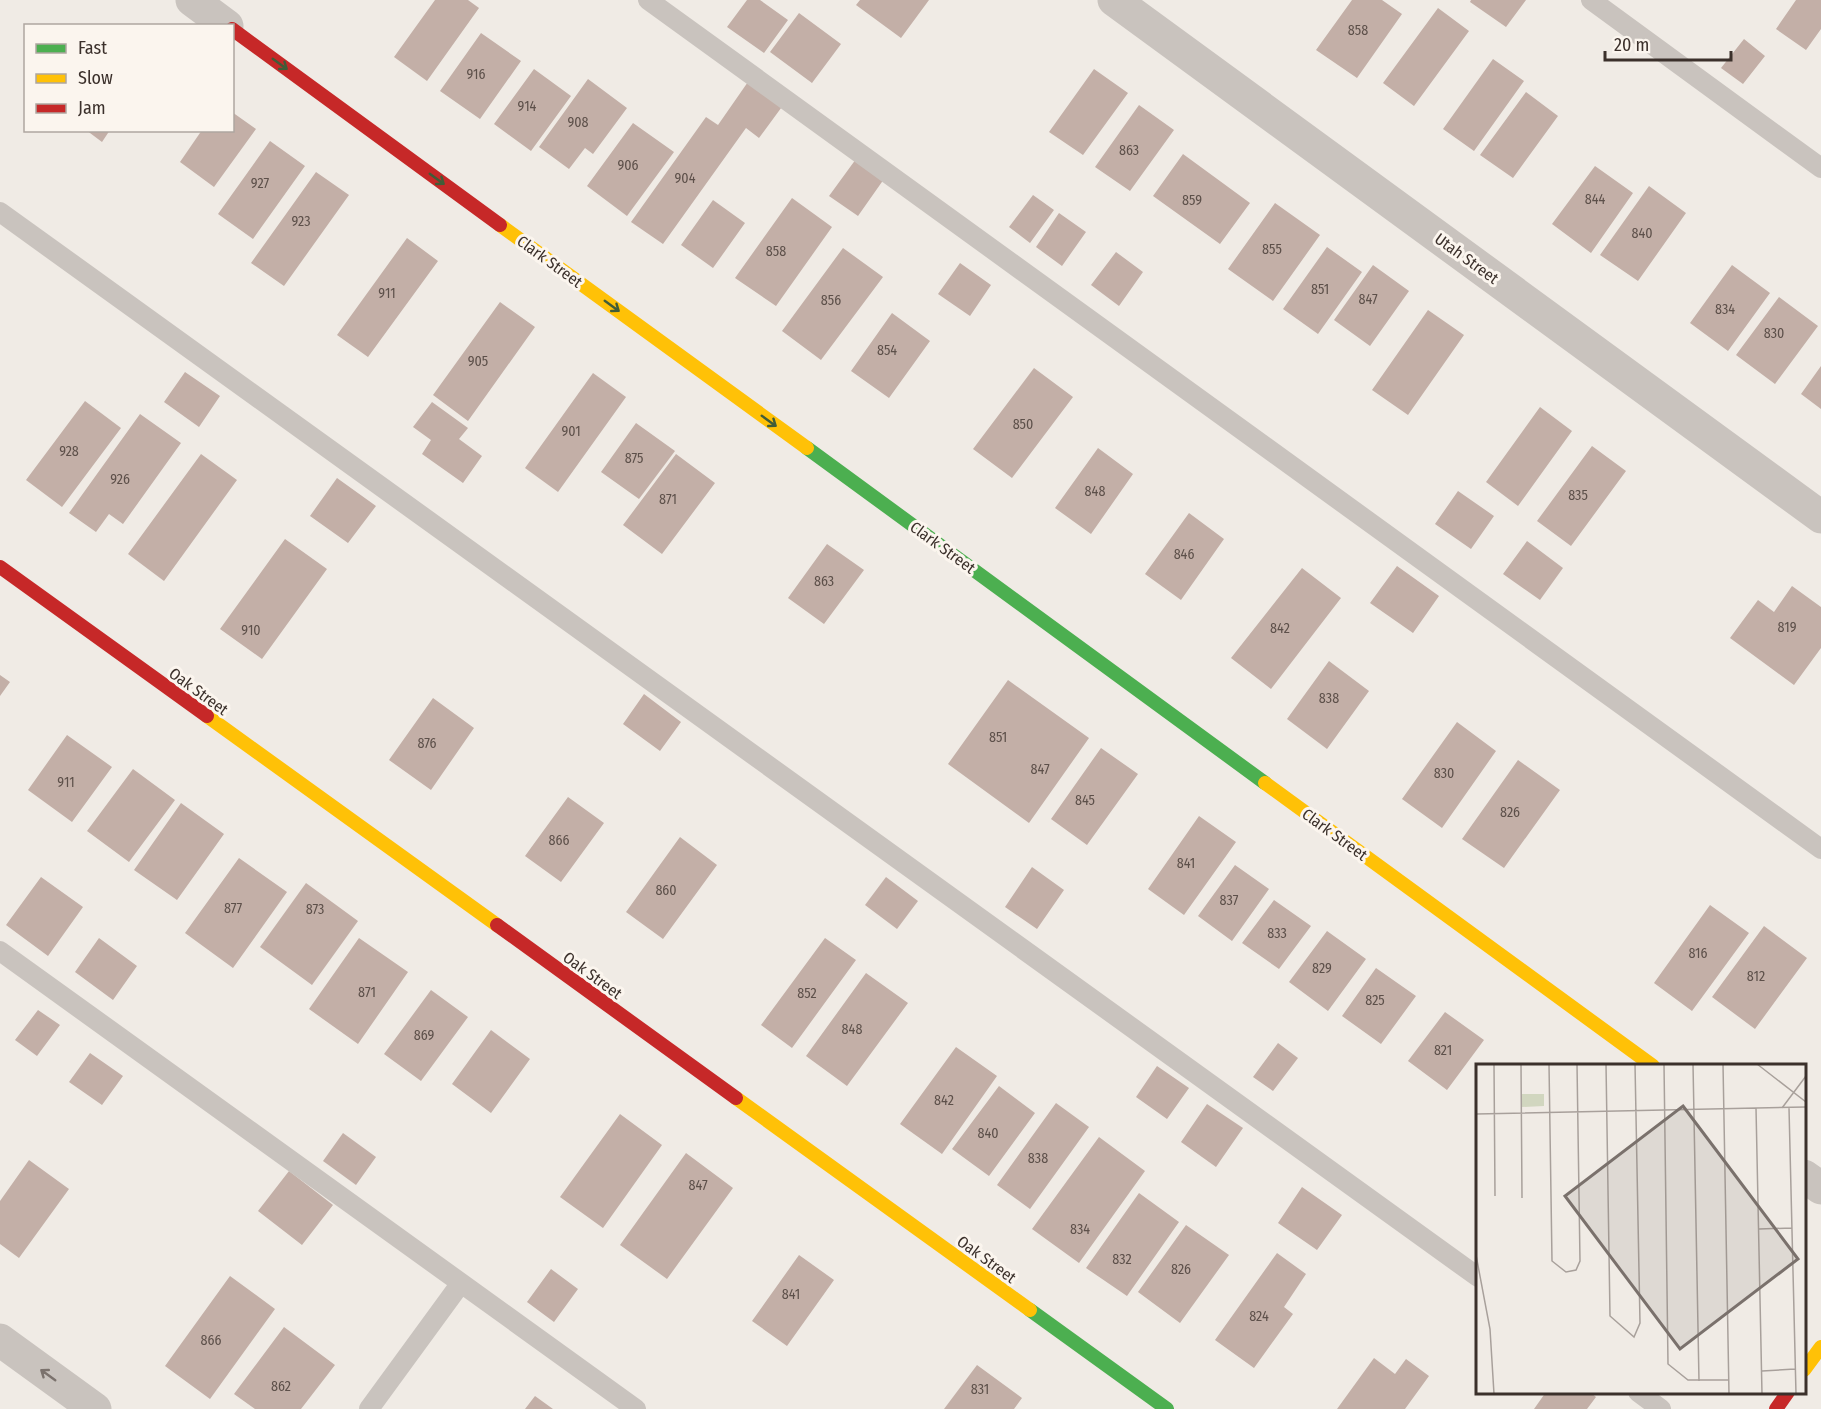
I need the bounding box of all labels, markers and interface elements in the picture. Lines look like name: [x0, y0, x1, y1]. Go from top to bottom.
house number: 858: [1348, 22, 1368, 39]
legend: [24, 24, 234, 132]
scale bar: [1605, 24, 1731, 62]
text: 20 m: [1614, 34, 1649, 56]
text: Fast: [78, 37, 107, 59]
one-way arrow: [271, 58, 287, 70]
house number: 916: [467, 66, 486, 83]
text: Slow: [78, 67, 113, 89]
text: Jam: [78, 97, 106, 119]
house number: 914: [518, 98, 537, 115]
house number: 908: [567, 114, 589, 131]
house number: 863: [1119, 142, 1139, 159]
house number: 906: [617, 157, 639, 174]
house number: 904: [675, 170, 696, 187]
one-way arrow: [429, 172, 445, 185]
house number: 927: [251, 175, 269, 192]
house number: 844: [1585, 191, 1605, 208]
house number: 859: [1182, 192, 1202, 209]
house number: 923: [291, 213, 311, 230]
house number: 840: [1631, 225, 1653, 242]
street label: Utah Street: [1431, 229, 1503, 288]
street label: Clark Street: [513, 231, 587, 292]
house number: 855: [1262, 241, 1282, 258]
house number: 858: [766, 243, 786, 260]
house number: 851: [1311, 281, 1329, 298]
house number: 911: [378, 285, 396, 302]
house number: 847: [1358, 291, 1378, 308]
house number: 856: [821, 292, 841, 309]
one-way arrow: [603, 300, 619, 312]
house number: 834: [1715, 301, 1735, 318]
house number: 830: [1764, 325, 1784, 342]
house number: 854: [877, 342, 897, 359]
house number: 905: [468, 353, 488, 370]
one-way arrow: [761, 415, 777, 427]
house number: 850: [1013, 416, 1033, 433]
house number: 901: [561, 423, 581, 440]
house number: 928: [59, 443, 79, 460]
house number: 875: [625, 450, 643, 467]
house number: 926: [110, 471, 130, 488]
house number: 848: [1085, 483, 1105, 500]
house number: 835: [1568, 487, 1588, 504]
house number: 871: [659, 491, 677, 508]
street label: Clark Street: [906, 517, 980, 578]
house number: 846: [1174, 546, 1194, 563]
house number: 863: [814, 573, 834, 590]
house number: 819: [1778, 619, 1797, 636]
house number: 842: [1270, 620, 1290, 637]
house number: 910: [241, 622, 261, 639]
street label: Oak Street: [165, 664, 233, 720]
house number: 838: [1319, 690, 1339, 707]
house number: 851: [989, 729, 1007, 746]
house number: 876: [417, 735, 437, 752]
house number: 847: [1030, 761, 1050, 778]
house number: 830: [1434, 765, 1454, 782]
house number: 911: [57, 774, 75, 791]
house number: 845: [1075, 792, 1095, 809]
street label: Clark Street: [1298, 804, 1372, 865]
house number: 826: [1500, 804, 1520, 821]
house number: 866: [549, 832, 569, 849]
house number: 841: [1177, 855, 1195, 872]
house number: 860: [655, 882, 677, 899]
house number: 837: [1220, 892, 1239, 909]
house number: 877: [224, 900, 242, 917]
house number: 873: [306, 901, 324, 918]
house number: 833: [1267, 925, 1287, 942]
house number: 816: [1688, 945, 1708, 962]
street label: Oak Street: [559, 948, 627, 1004]
house number: 829: [1312, 960, 1332, 977]
house number: 812: [1747, 968, 1765, 985]
house number: 871: [358, 984, 376, 1001]
house number: 852: [797, 985, 817, 1002]
house number: 825: [1365, 992, 1385, 1009]
house number: 848: [842, 1021, 862, 1038]
house number: 869: [414, 1027, 434, 1044]
house number: 821: [1434, 1042, 1452, 1059]
inset map: [1476, 1064, 1806, 1394]
house number: 842: [934, 1092, 954, 1109]
house number: 840: [977, 1125, 999, 1142]
house number: 838: [1028, 1150, 1048, 1167]
house number: 847: [688, 1177, 708, 1194]
house number: 834: [1070, 1221, 1090, 1238]
street label: Oak Street: [953, 1232, 1021, 1288]
house number: 832: [1112, 1251, 1132, 1268]
house number: 826: [1171, 1261, 1191, 1278]
house number: 841: [782, 1286, 800, 1303]
house number: 824: [1249, 1308, 1269, 1325]
house number: 866: [201, 1332, 221, 1349]
one-way arrow: [40, 1369, 56, 1381]
house number: 862: [271, 1378, 291, 1395]
house number: 831: [971, 1381, 989, 1398]

